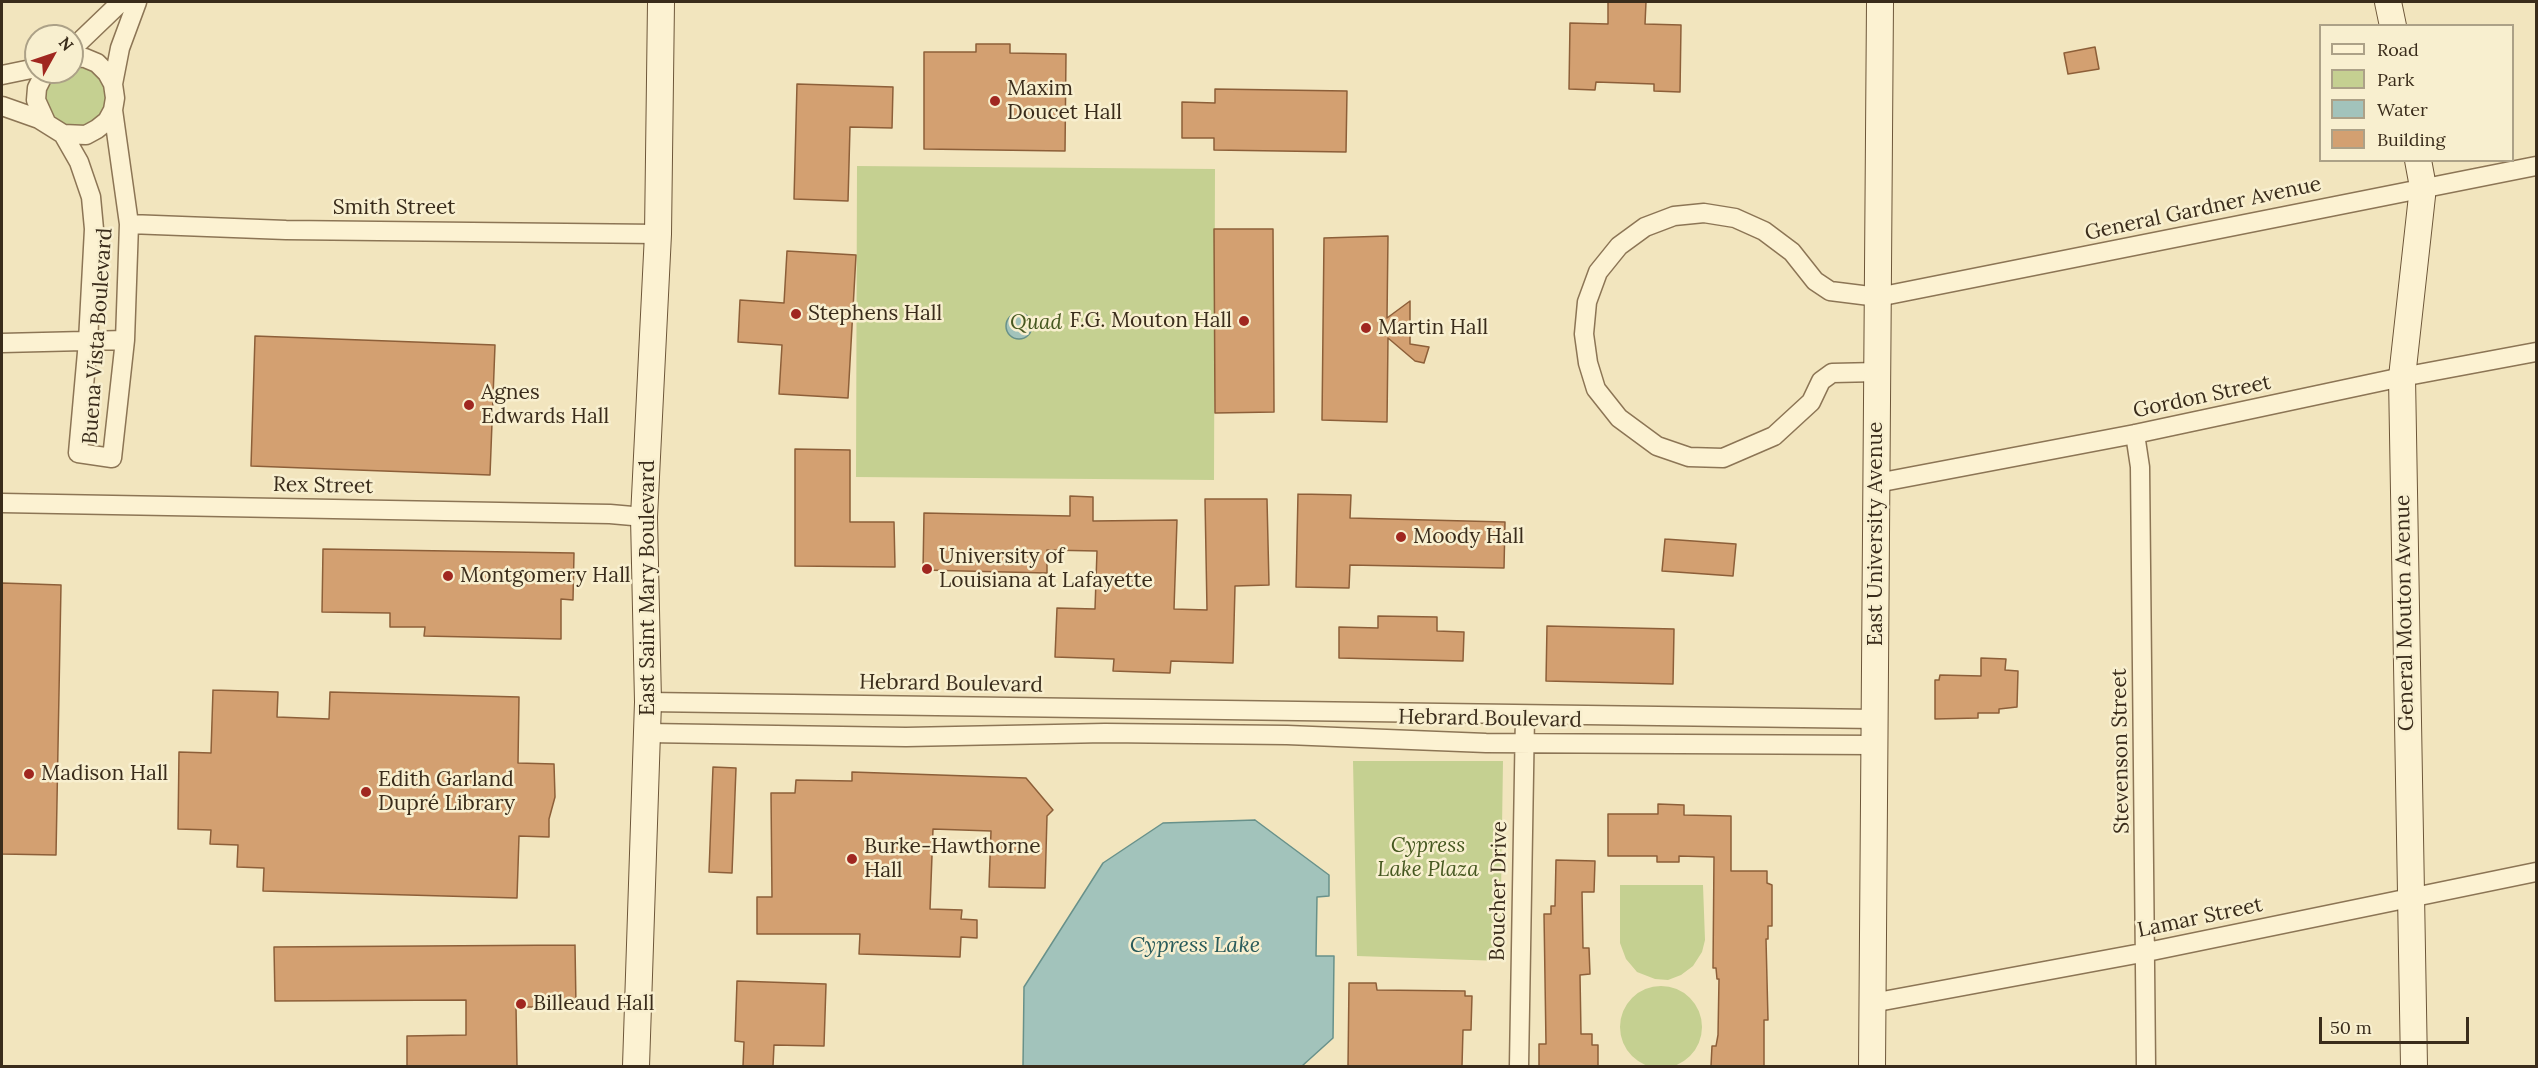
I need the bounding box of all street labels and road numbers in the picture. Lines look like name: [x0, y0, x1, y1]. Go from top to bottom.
street label: General Gardner Avenue: [2083, 172, 2323, 246]
street label: Smith Street: [333, 195, 455, 221]
street label: Buena Vista Boulevard: [78, 227, 118, 445]
street label: Gordon Street: [2131, 370, 2273, 424]
street label: East University Avenue: [1863, 422, 1889, 646]
street label: East Saint Mary Boulevard: [635, 460, 661, 716]
street label: Rex Street: [273, 473, 373, 499]
street label: General Mouton Avenue: [2390, 495, 2420, 731]
street label: Stevenson Street: [2107, 668, 2135, 834]
street label: Hebrard Boulevard: [859, 670, 1043, 698]
street label: Hebrard Boulevard: [1398, 705, 1582, 733]
street label: Boucher Drive: [1485, 821, 1513, 961]
street label: Lamar Street: [2135, 892, 2265, 944]

